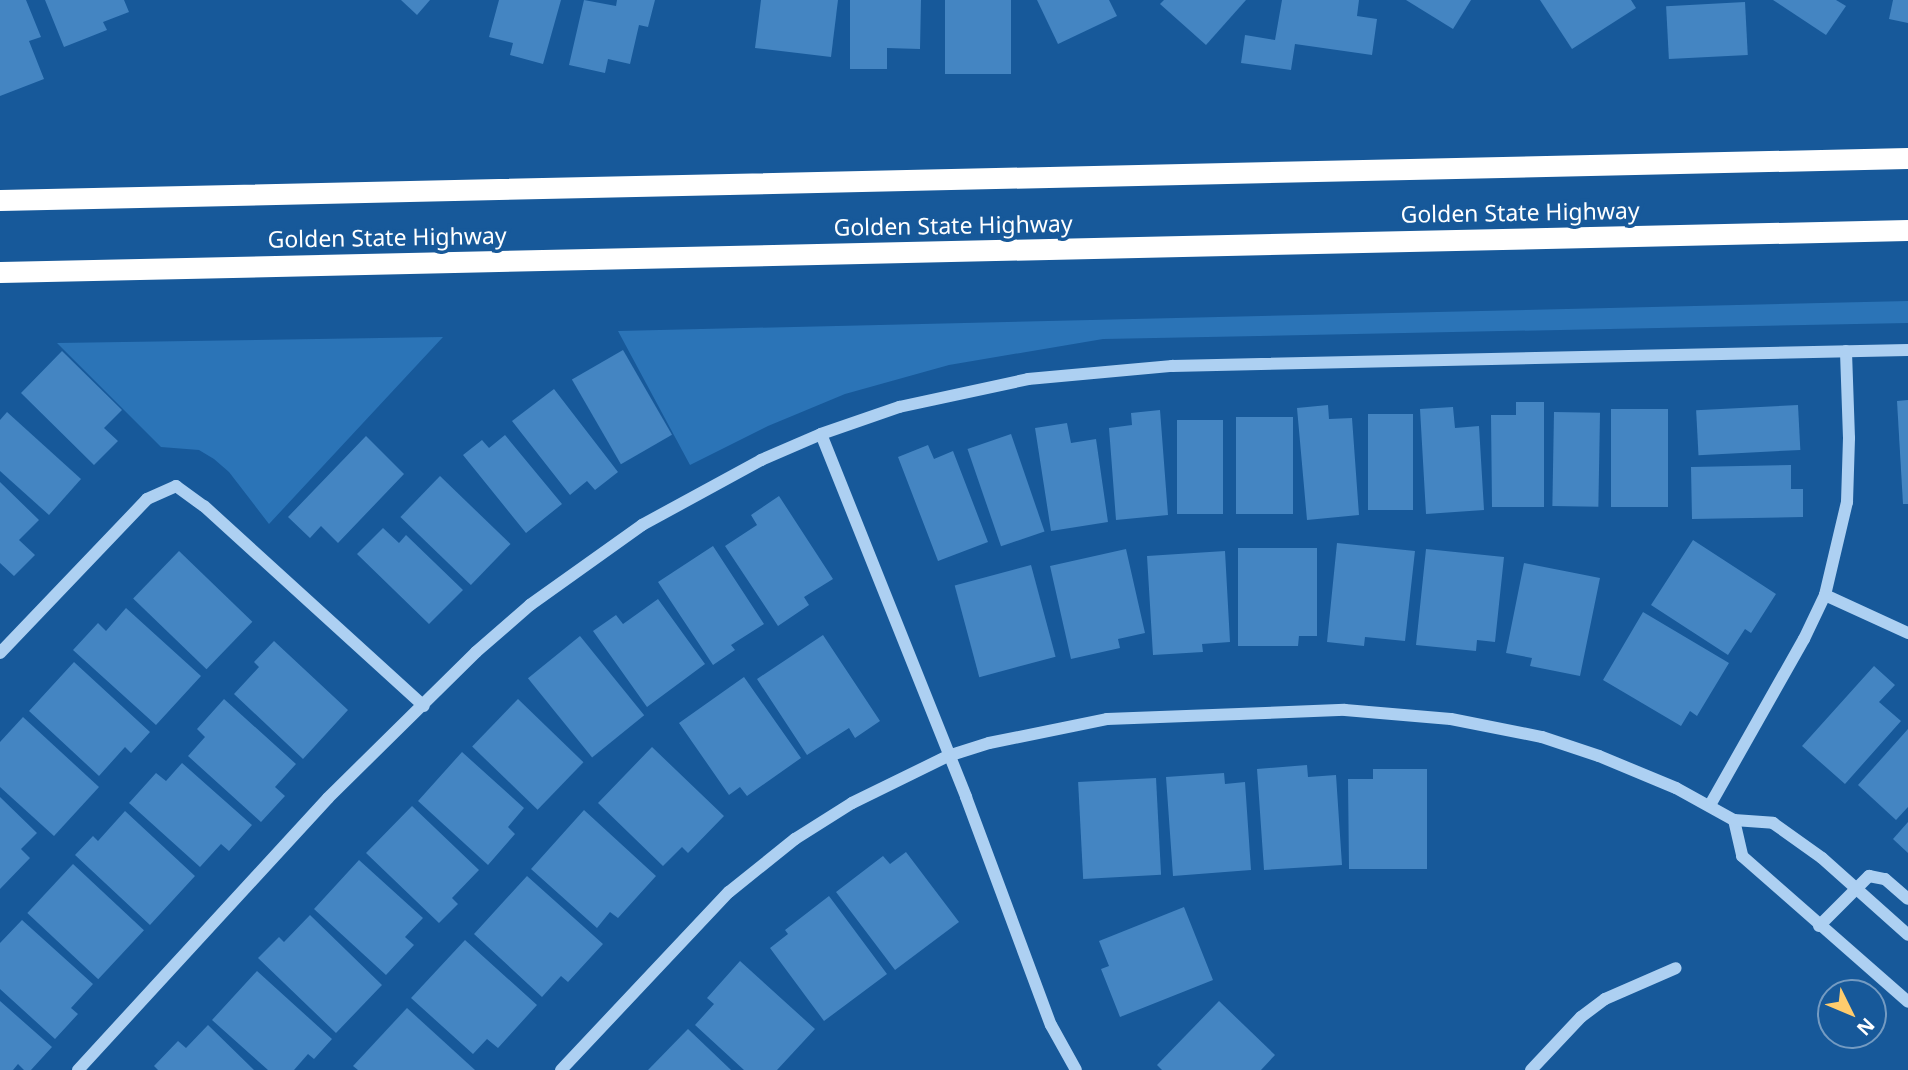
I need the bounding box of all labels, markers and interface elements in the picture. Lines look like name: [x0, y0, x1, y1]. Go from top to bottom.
street label: Golden State Highway: [1400, 196, 1640, 228]
street label: Golden State Highway: [833, 209, 1073, 241]
street label: Golden State Highway: [267, 221, 507, 253]
north arrow: [1817, 979, 1887, 1049]
text: N: [1851, 1012, 1881, 1041]

